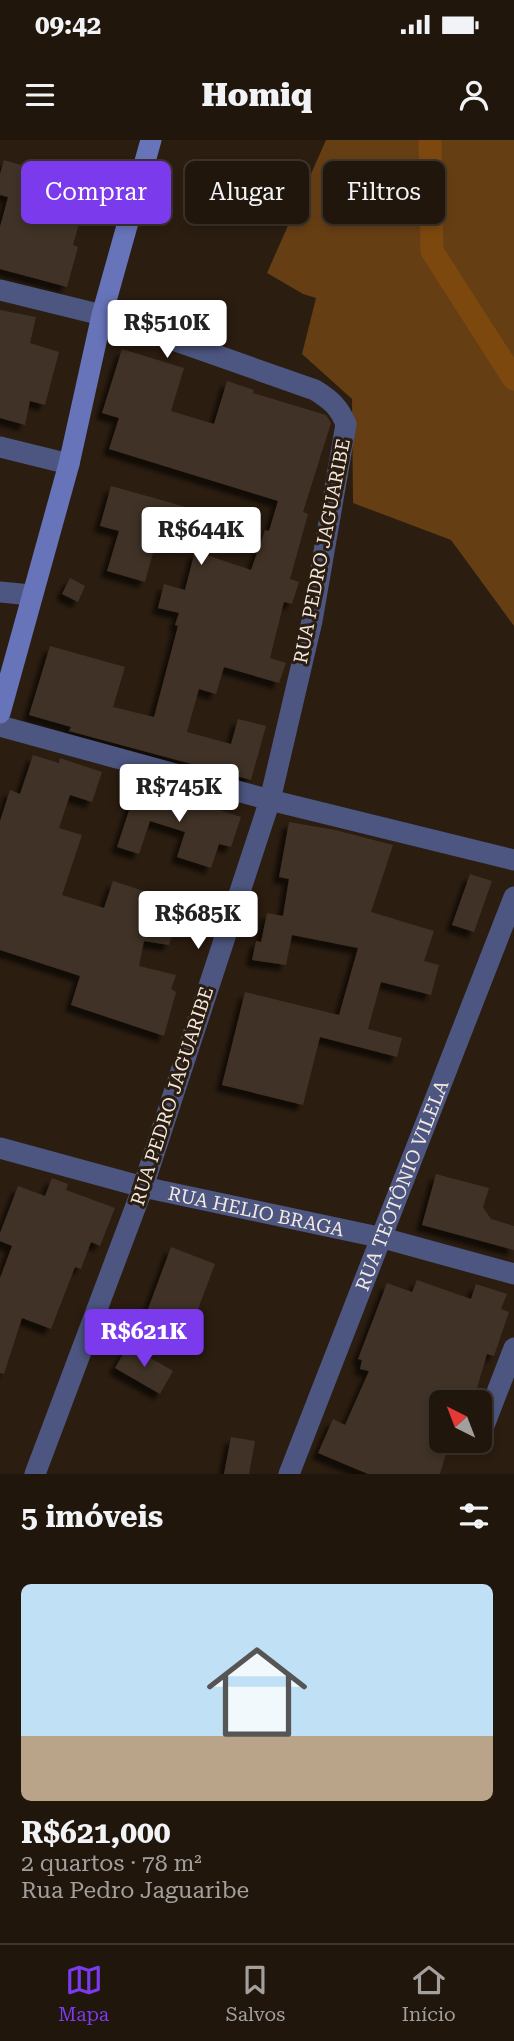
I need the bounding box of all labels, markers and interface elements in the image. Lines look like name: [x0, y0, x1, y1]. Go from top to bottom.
text: 09:42: [35, 10, 101, 40]
icon: menu: [21, 76, 59, 114]
text: Homiq: [202, 76, 312, 114]
icon: person: [455, 76, 493, 114]
chip: Comprar: [21, 161, 171, 224]
chip: Alugar: [185, 161, 309, 224]
chip: Filtros: [323, 161, 445, 224]
pin: R$510K: [110, 300, 224, 360]
text: R$510K: [124, 309, 210, 336]
street label: RUA PEDRO JAGUARIBE: [289, 437, 355, 665]
pin: R$644K: [144, 508, 258, 567]
text: R$644K: [158, 516, 244, 543]
pin: R$745K: [122, 764, 236, 824]
text: R$745K: [136, 773, 222, 800]
pin: R$685K: [141, 892, 255, 951]
text: R$685K: [155, 900, 241, 927]
street label: RUA PEDRO JAGUARIBE: [126, 984, 218, 1208]
street label: RUA TEOTÔNIO VILELA: [350, 1076, 453, 1294]
street label: RUA HELIO BRAGA: [166, 1181, 347, 1241]
pin: R$621K: [87, 1310, 201, 1369]
text: R$621K: [101, 1318, 187, 1345]
north arrow: [429, 1390, 492, 1452]
map controls: [429, 1390, 492, 1453]
icon: filters: [455, 1497, 493, 1535]
text: 5 imóveis: [21, 1499, 163, 1534]
icon: home: [194, 1629, 320, 1755]
text: R$621,000: [21, 1815, 171, 1850]
text: 2 quartos · 78 m²: [21, 1850, 202, 1877]
text: Rua Pedro Jaguaribe: [21, 1877, 249, 1904]
tab: Mapa: [58, 1961, 109, 2026]
tab: Salvos: [226, 1961, 285, 2026]
tab: Início: [402, 1961, 456, 2026]

